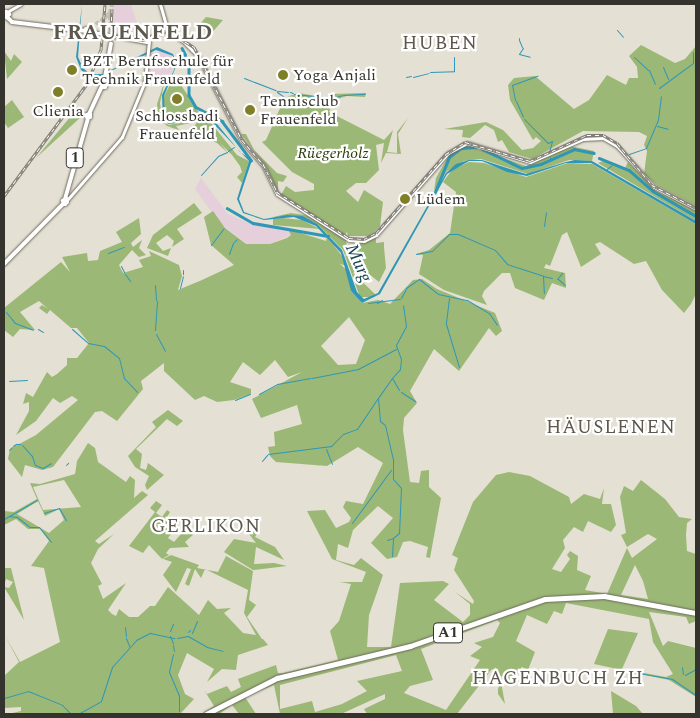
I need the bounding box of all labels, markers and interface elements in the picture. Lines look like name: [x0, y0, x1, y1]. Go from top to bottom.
district label: FRAUENFELD: [52, 20, 214, 46]
district label: HUBEN: [401, 33, 479, 55]
place label: BZT Berufsschule für Technik Frauenfeld: [82, 51, 233, 89]
marker: BZT Berufsschule für Technik Frauenfeld: [66, 64, 78, 76]
place label: Yoga Anjali: [293, 65, 376, 85]
marker: Yoga Anjali: [277, 69, 289, 81]
marker: Clienia: [51, 85, 65, 99]
place label: Tennisclub Frauenfeld: [260, 91, 338, 129]
marker: Schlossbadi Frauenfeld: [171, 93, 183, 105]
place label: Clienia: [32, 101, 84, 121]
marker: Tennisclub Frauenfeld: [244, 104, 256, 116]
place label: Schlossbadi Frauenfeld: [135, 106, 219, 144]
park label: Rüegerholz: [297, 143, 369, 163]
road number: 1: [65, 146, 85, 170]
place label: Lüdem: [416, 189, 466, 209]
marker: Lüdem: [398, 192, 412, 206]
water label: Murg: [340, 240, 376, 286]
district label: HÄUSLENEN: [545, 417, 677, 439]
district label: GERLIKON: [150, 516, 262, 538]
road number: A1: [432, 620, 464, 646]
district label: HAGENBUCH ZH: [471, 668, 645, 690]

